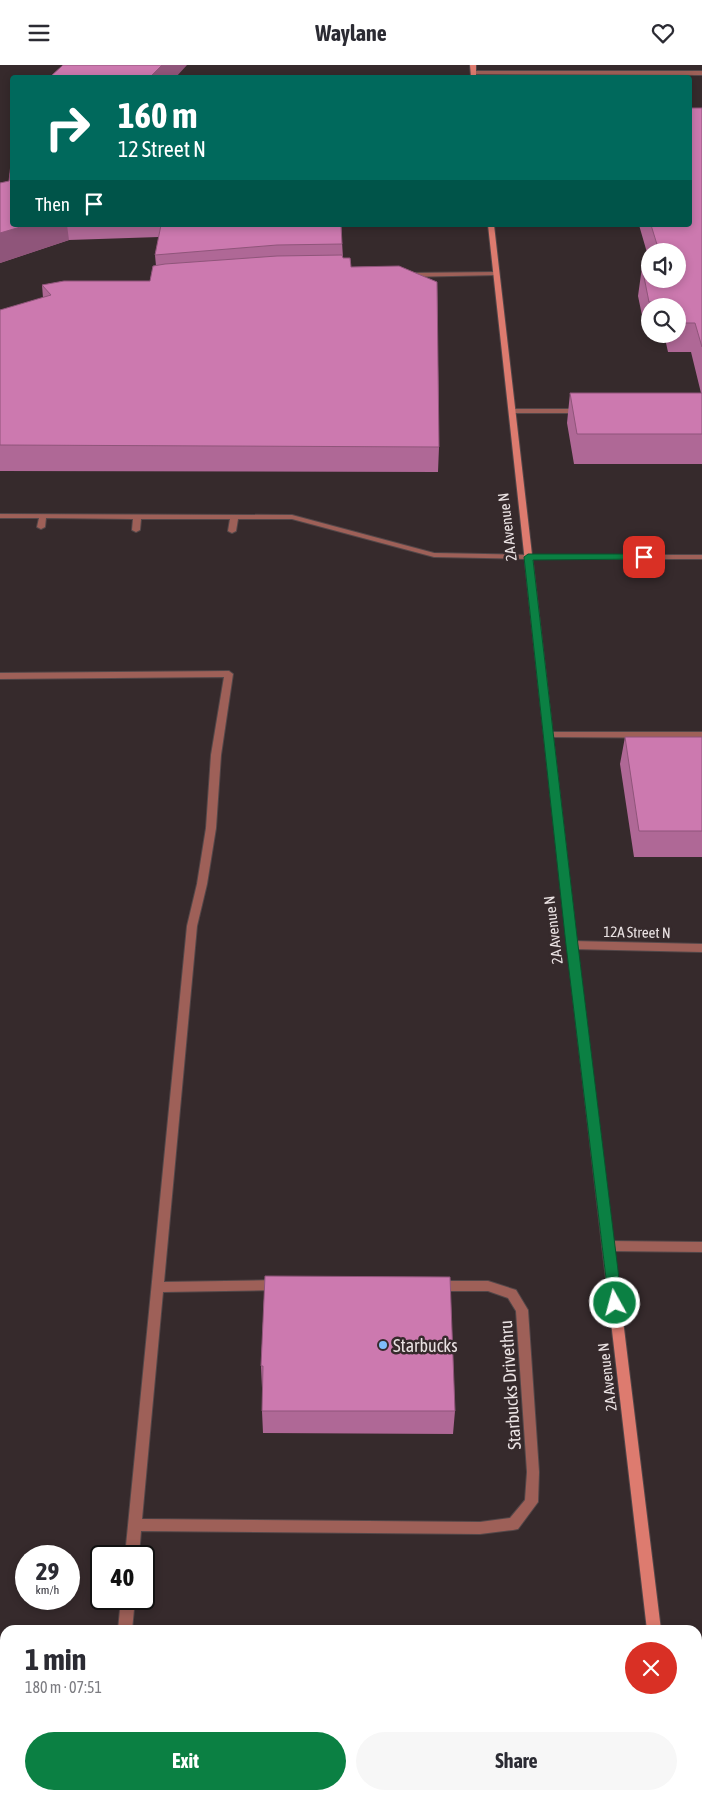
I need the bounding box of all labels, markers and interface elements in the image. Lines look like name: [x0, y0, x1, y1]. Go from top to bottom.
icon: menu: [25, 19, 53, 47]
icon: heart: [649, 19, 677, 47]
text: Waylane: [315, 20, 387, 46]
icon: right: [35, 95, 100, 160]
text: 160 m: [118, 95, 197, 135]
text: 12 Street N: [118, 136, 206, 162]
icon: arrive: [80, 190, 108, 218]
text: Then: [35, 193, 70, 215]
map controls: [641, 243, 686, 343]
button: sound: [641, 243, 686, 288]
button: search: [641, 298, 686, 343]
street label: 2A Avenue N: [494, 492, 520, 562]
pin: [623, 536, 665, 578]
icon: arrive: [630, 543, 658, 571]
street label: 2A Avenue N: [540, 895, 566, 965]
street label: 12A Street N: [603, 923, 671, 941]
position arrow: [588, 1276, 640, 1328]
street label: Starbucks Drivethru: [495, 1319, 525, 1451]
place label: Starbucks: [393, 1335, 458, 1356]
marker: Starbucks: [377, 1339, 389, 1351]
street label: 2A Avenue N: [594, 1342, 620, 1412]
speed limit sign: 40: [90, 1545, 155, 1610]
text: 29: [36, 1557, 59, 1585]
text: km/h: [36, 1583, 59, 1597]
text: 1 min: [25, 1642, 86, 1676]
button: close: [625, 1642, 677, 1694]
text: 180 m · 07:51: [25, 1678, 102, 1696]
button: Exit: [25, 1732, 346, 1790]
button: Share: [356, 1732, 677, 1790]

